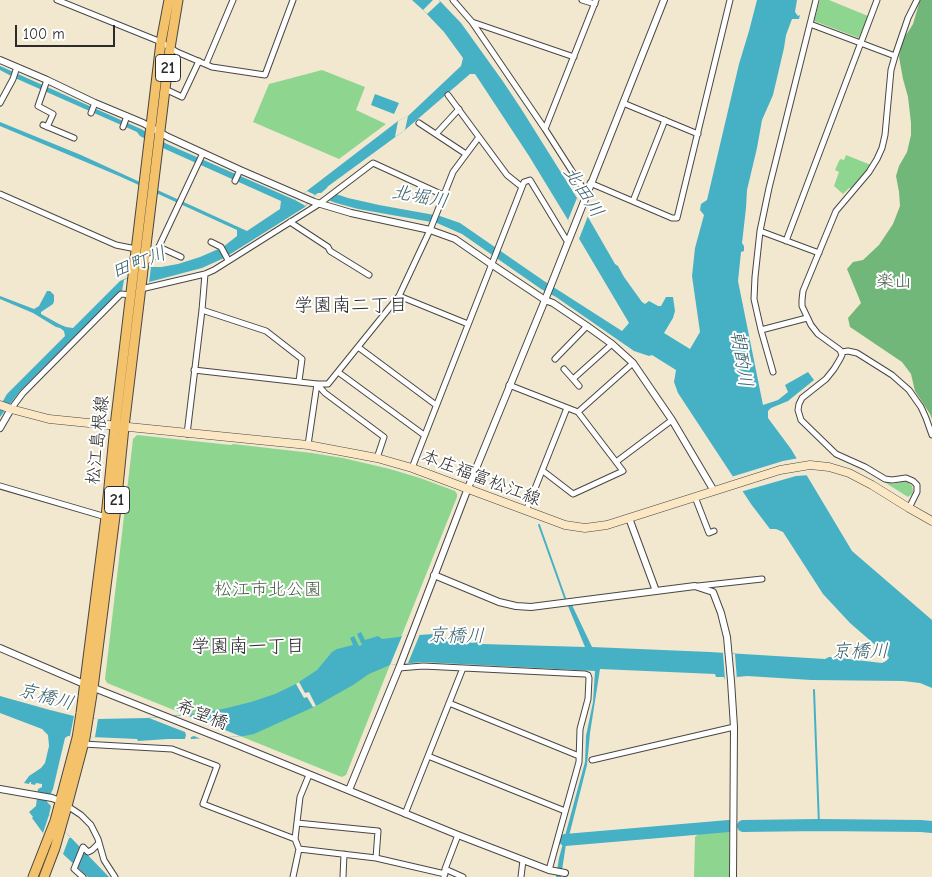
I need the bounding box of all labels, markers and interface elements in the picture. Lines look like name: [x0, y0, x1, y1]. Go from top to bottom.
scale bar: [18, 15, 118, 47]
text: 100 m: [23, 25, 65, 43]
road number: 21: [156, 54, 180, 82]
water label: 北田川: [558, 162, 608, 222]
water label: 北堀川: [390, 181, 450, 213]
water label: 田町川: [108, 242, 170, 284]
park label: 楽山: [876, 271, 912, 293]
district label: 学園南二丁目: [294, 295, 408, 317]
water label: 朝酌川: [725, 329, 757, 389]
street label: 松江島根線: [83, 394, 113, 486]
street label: 本庄福富松江線: [418, 445, 544, 511]
road number: 21: [104, 486, 130, 514]
park label: 松江市北公園: [214, 579, 322, 601]
water label: 京橋川: [427, 624, 485, 648]
district label: 学園南一丁目: [191, 636, 305, 658]
water label: 京橋川: [832, 641, 888, 663]
water label: 京橋川: [16, 679, 76, 715]
street label: 希望橋: [173, 695, 231, 735]

